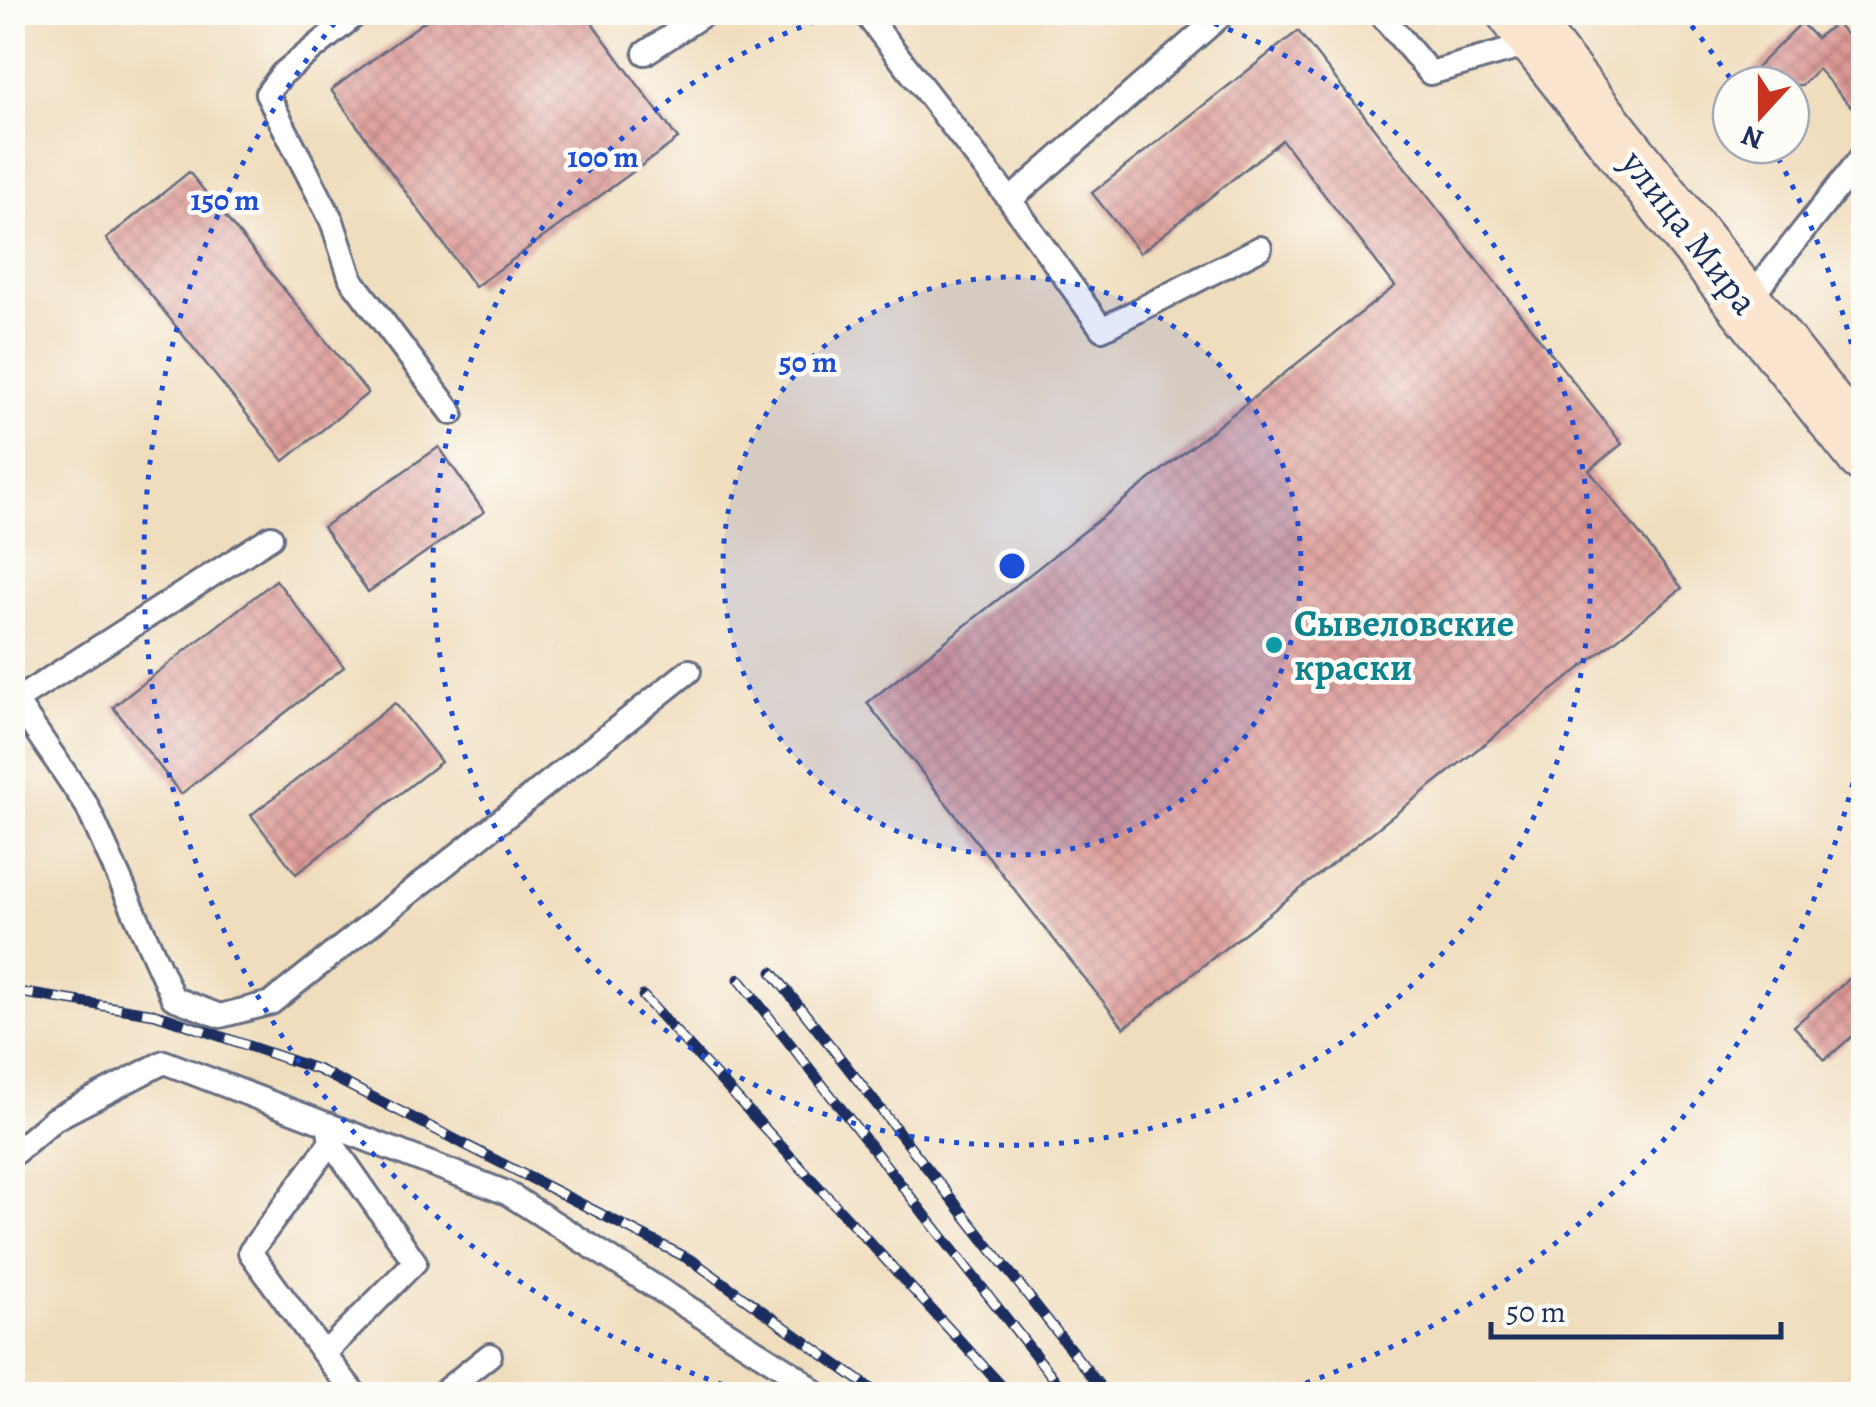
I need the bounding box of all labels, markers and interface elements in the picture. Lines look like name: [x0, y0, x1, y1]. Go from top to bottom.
north arrow: [1711, 65, 1811, 165]
text: N: [1736, 116, 1769, 159]
text: 100 m: [567, 137, 639, 177]
street label: улица Мира: [1609, 138, 1771, 326]
text: 150 m: [191, 180, 260, 220]
text: 50 m: [779, 342, 837, 382]
centre of rings: [994, 548, 1030, 584]
place label: Сывеловские краски: [1294, 597, 1514, 693]
marker: Сывеловские краски: [1263, 634, 1285, 656]
scale bar: [1491, 1277, 1781, 1339]
text: 50 m: [1506, 1292, 1566, 1332]

